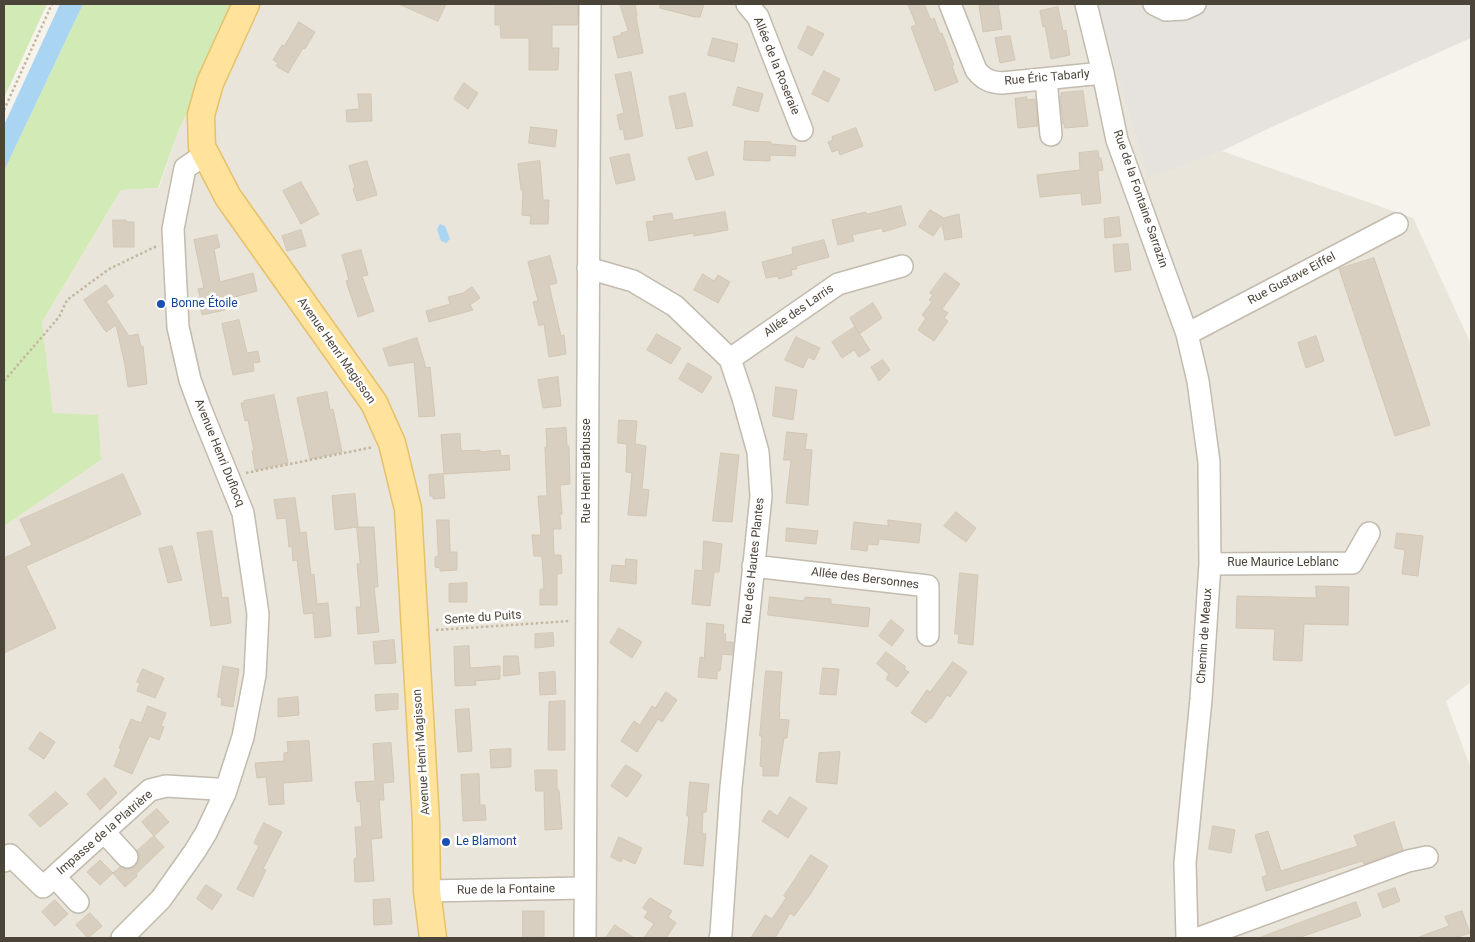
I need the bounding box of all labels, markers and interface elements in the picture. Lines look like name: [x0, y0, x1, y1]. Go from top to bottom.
street label: Allée de la Roseraie: [750, 15, 802, 117]
street label: Rue Éric Tabarly: [1004, 67, 1090, 89]
street label: Rue de la Fontaine Sarrazin: [1110, 128, 1170, 270]
street label: Rue Gustave Eiffel: [1246, 250, 1338, 308]
street label: Allée des Larris: [761, 282, 837, 340]
street label: Avenue Henri Magisson: [294, 295, 378, 407]
place label: Bonne Étoile: [171, 297, 238, 311]
marker: Bonne Étoile: [155, 298, 167, 310]
street label: Avenue Henri Duflocq: [191, 397, 247, 509]
street label: Rue Henri Barbusse: [580, 418, 594, 524]
street label: Rue des Hautes Plantes: [740, 497, 768, 625]
street label: Rue Maurice Leblanc: [1227, 556, 1339, 570]
street label: Allée des Bersonnes: [810, 565, 920, 593]
street label: Chemin de Meaux: [1194, 588, 1216, 684]
street label: Sente du Puits: [444, 608, 522, 628]
street label: Avenue Henri Magisson: [410, 689, 434, 815]
street label: Impasse de la Platrière: [54, 788, 156, 878]
place label: Le Blamont: [456, 835, 517, 849]
marker: Le Blamont: [440, 836, 452, 848]
street label: Rue de la Fontaine: [457, 882, 555, 898]

